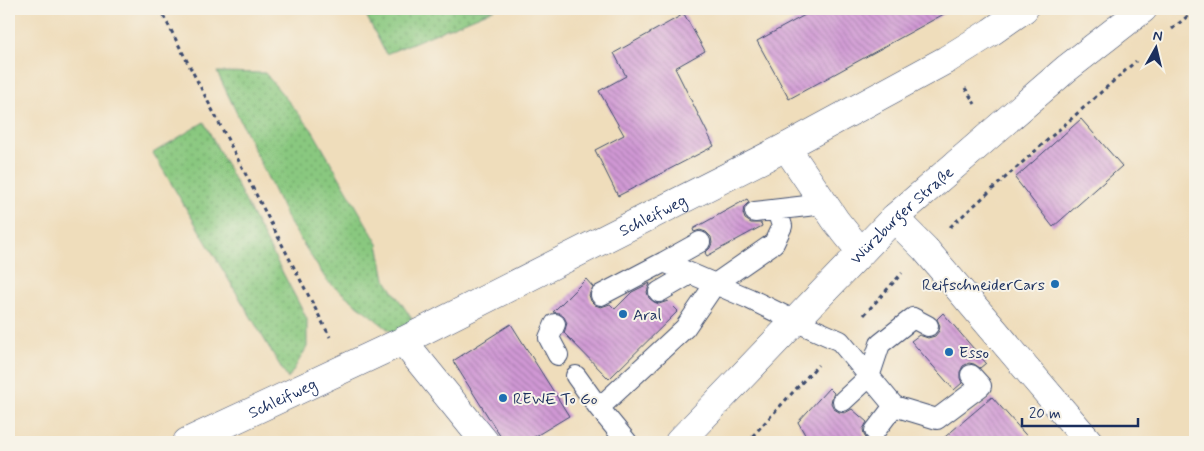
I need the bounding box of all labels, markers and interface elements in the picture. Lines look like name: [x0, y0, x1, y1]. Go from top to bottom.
north arrow: [1132, 22, 1182, 72]
text: N: [1152, 27, 1164, 46]
street label: Würzburger Straße: [846, 162, 959, 270]
street label: Schleifweg: [616, 190, 691, 242]
place label: ReifschneiderCars: [922, 275, 1045, 296]
marker: ReifschneiderCars: [1049, 278, 1061, 290]
place label: Aral: [633, 305, 662, 326]
marker: Aral: [617, 308, 629, 320]
place label: Esso: [959, 343, 989, 364]
marker: Esso: [943, 346, 955, 358]
street label: Schleifweg: [245, 374, 321, 424]
place label: REWE To Go: [513, 389, 598, 410]
marker: REWE To Go: [497, 392, 509, 404]
scale bar: [1022, 396, 1138, 428]
text: 20 m: [1029, 404, 1061, 424]

